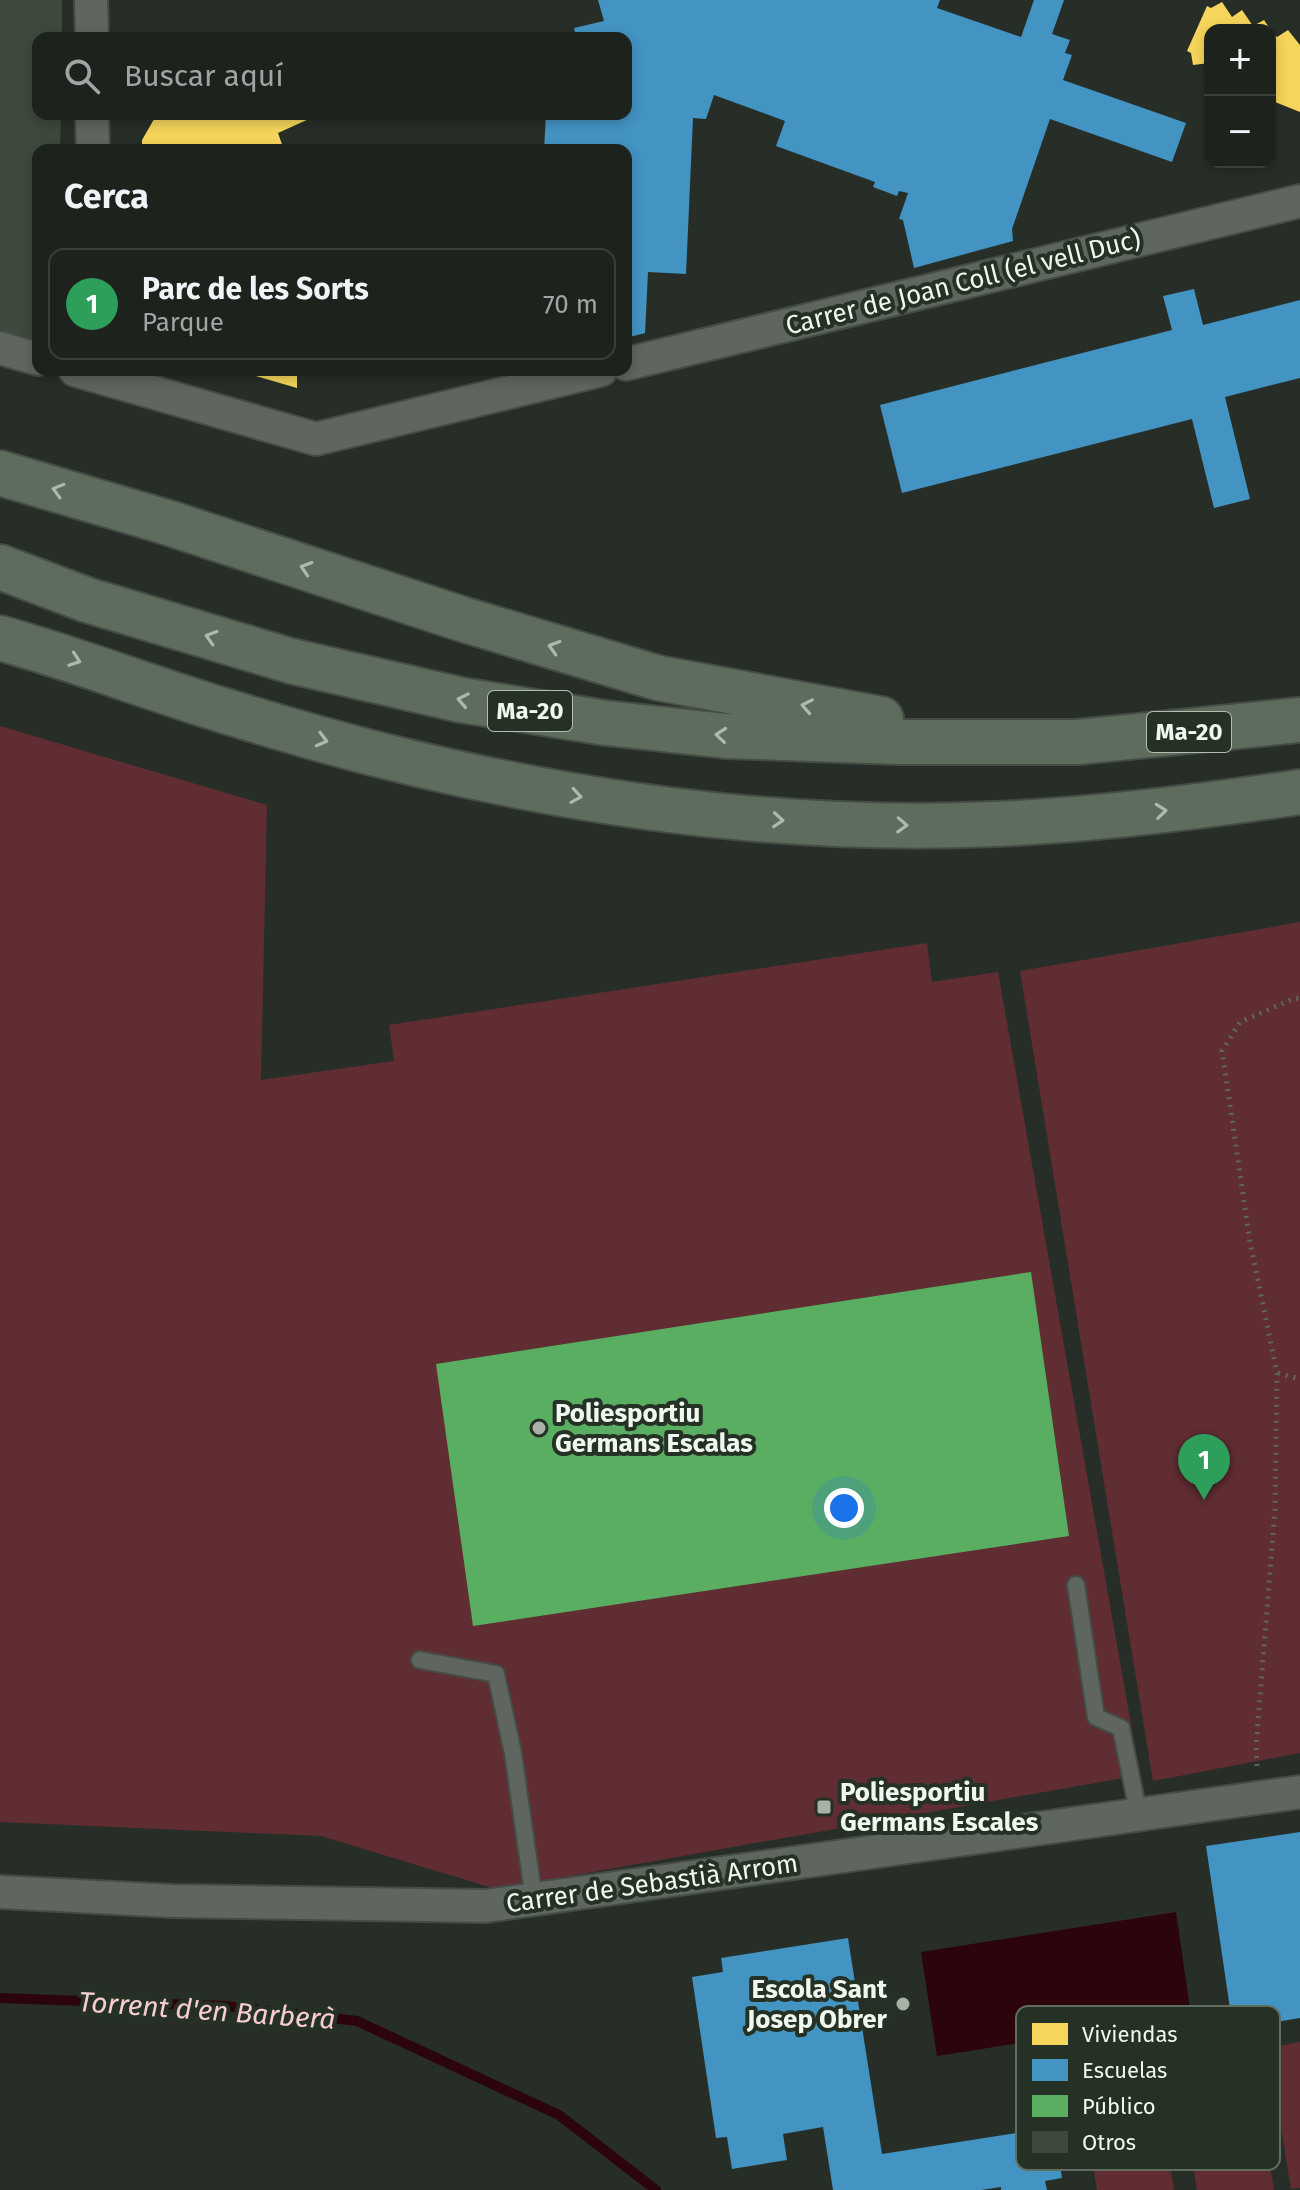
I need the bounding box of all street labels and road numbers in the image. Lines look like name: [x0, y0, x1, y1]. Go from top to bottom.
street label: Carrer de Joan Coll (el vell Duc): [782, 223, 1144, 342]
road number: Ma-20: [488, 691, 572, 731]
road number: Ma-20: [1147, 712, 1231, 752]
street label: Carrer de Sebastià Arrom: [504, 1848, 800, 1919]

